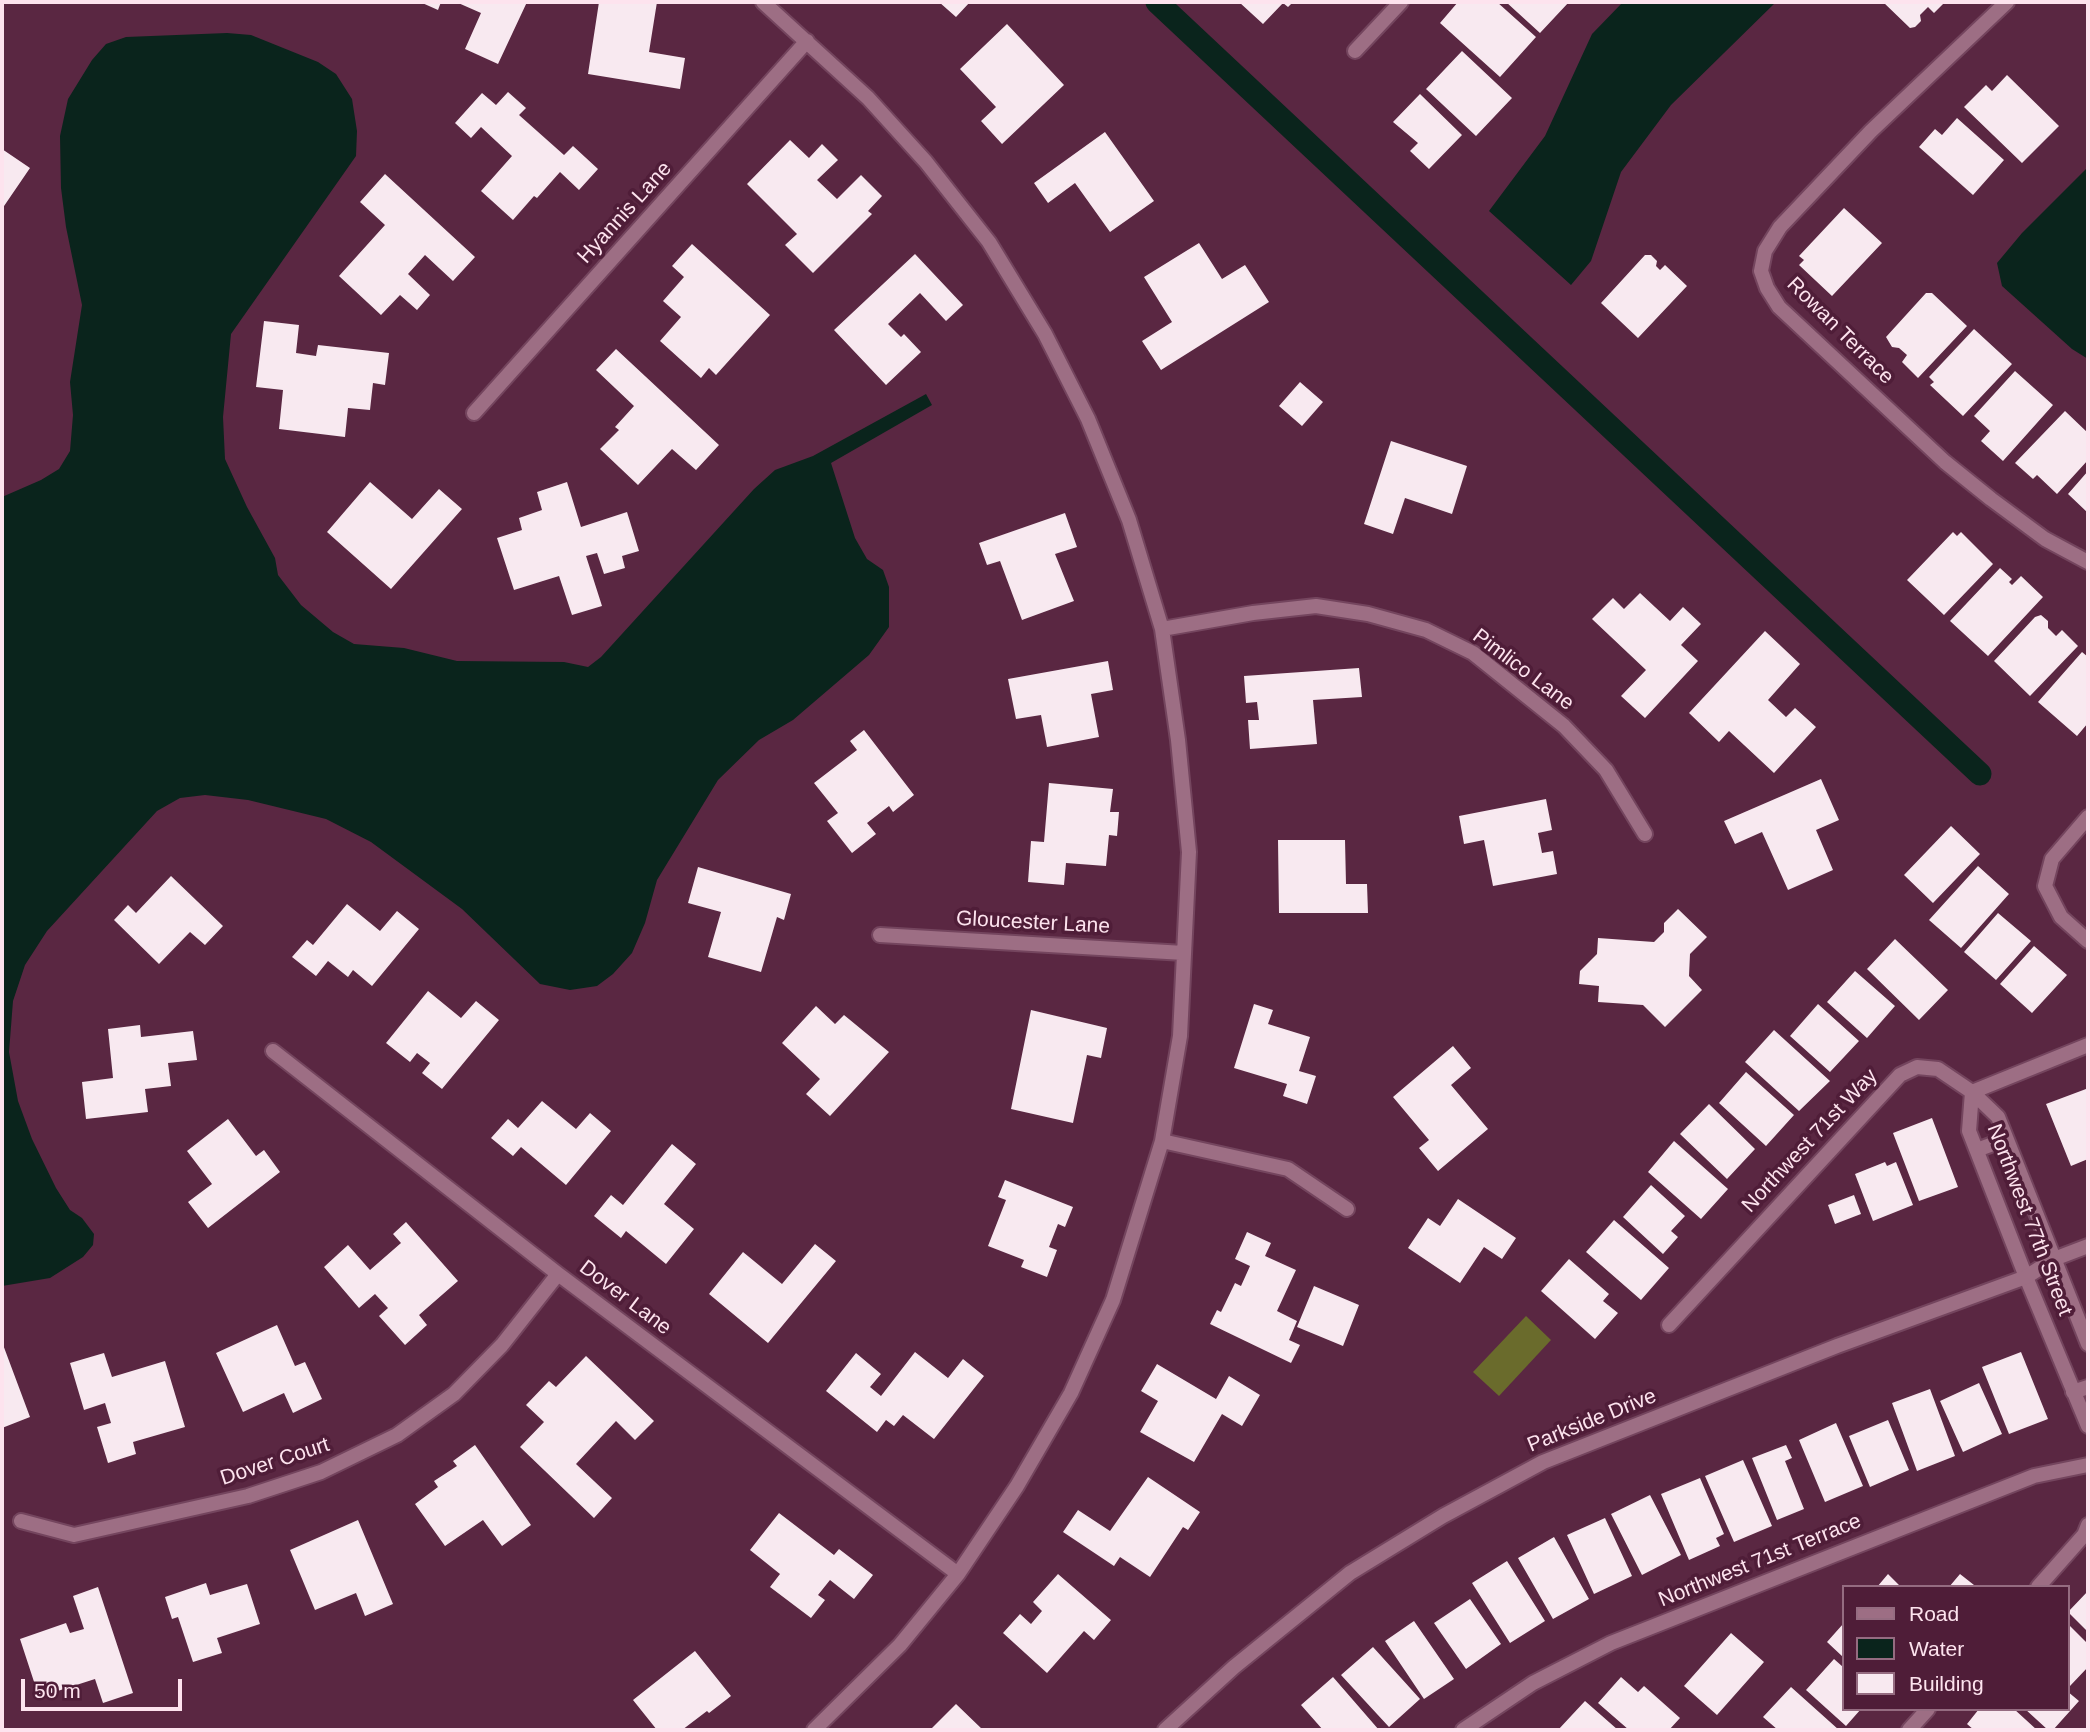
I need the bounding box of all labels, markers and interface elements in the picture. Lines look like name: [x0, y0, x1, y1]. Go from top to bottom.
street label: Hyannis Lane: [573, 157, 677, 269]
street label: Rowan Terrace: [1781, 272, 1899, 390]
street label: Pimlico Lane: [1467, 624, 1579, 716]
street label: Gloucester Lane: [955, 906, 1111, 940]
street label: Northwest 71st Way: [1737, 1064, 1883, 1218]
street label: Northwest 77th Street: [1981, 1121, 2077, 1319]
street label: Dover Lane: [574, 1255, 676, 1341]
street label: Parkside Drive: [1524, 1384, 1660, 1458]
street label: Dover Court: [217, 1433, 333, 1491]
street label: Northwest 71st Terrace: [1655, 1509, 1865, 1613]
legend: [1842, 1585, 2069, 1711]
text: Road: [1909, 1602, 1959, 1625]
text: Water: [1909, 1637, 1964, 1660]
scale bar: [24, 1666, 186, 1710]
text: Building: [1909, 1672, 1984, 1695]
text: 50 m: [34, 1679, 81, 1702]

